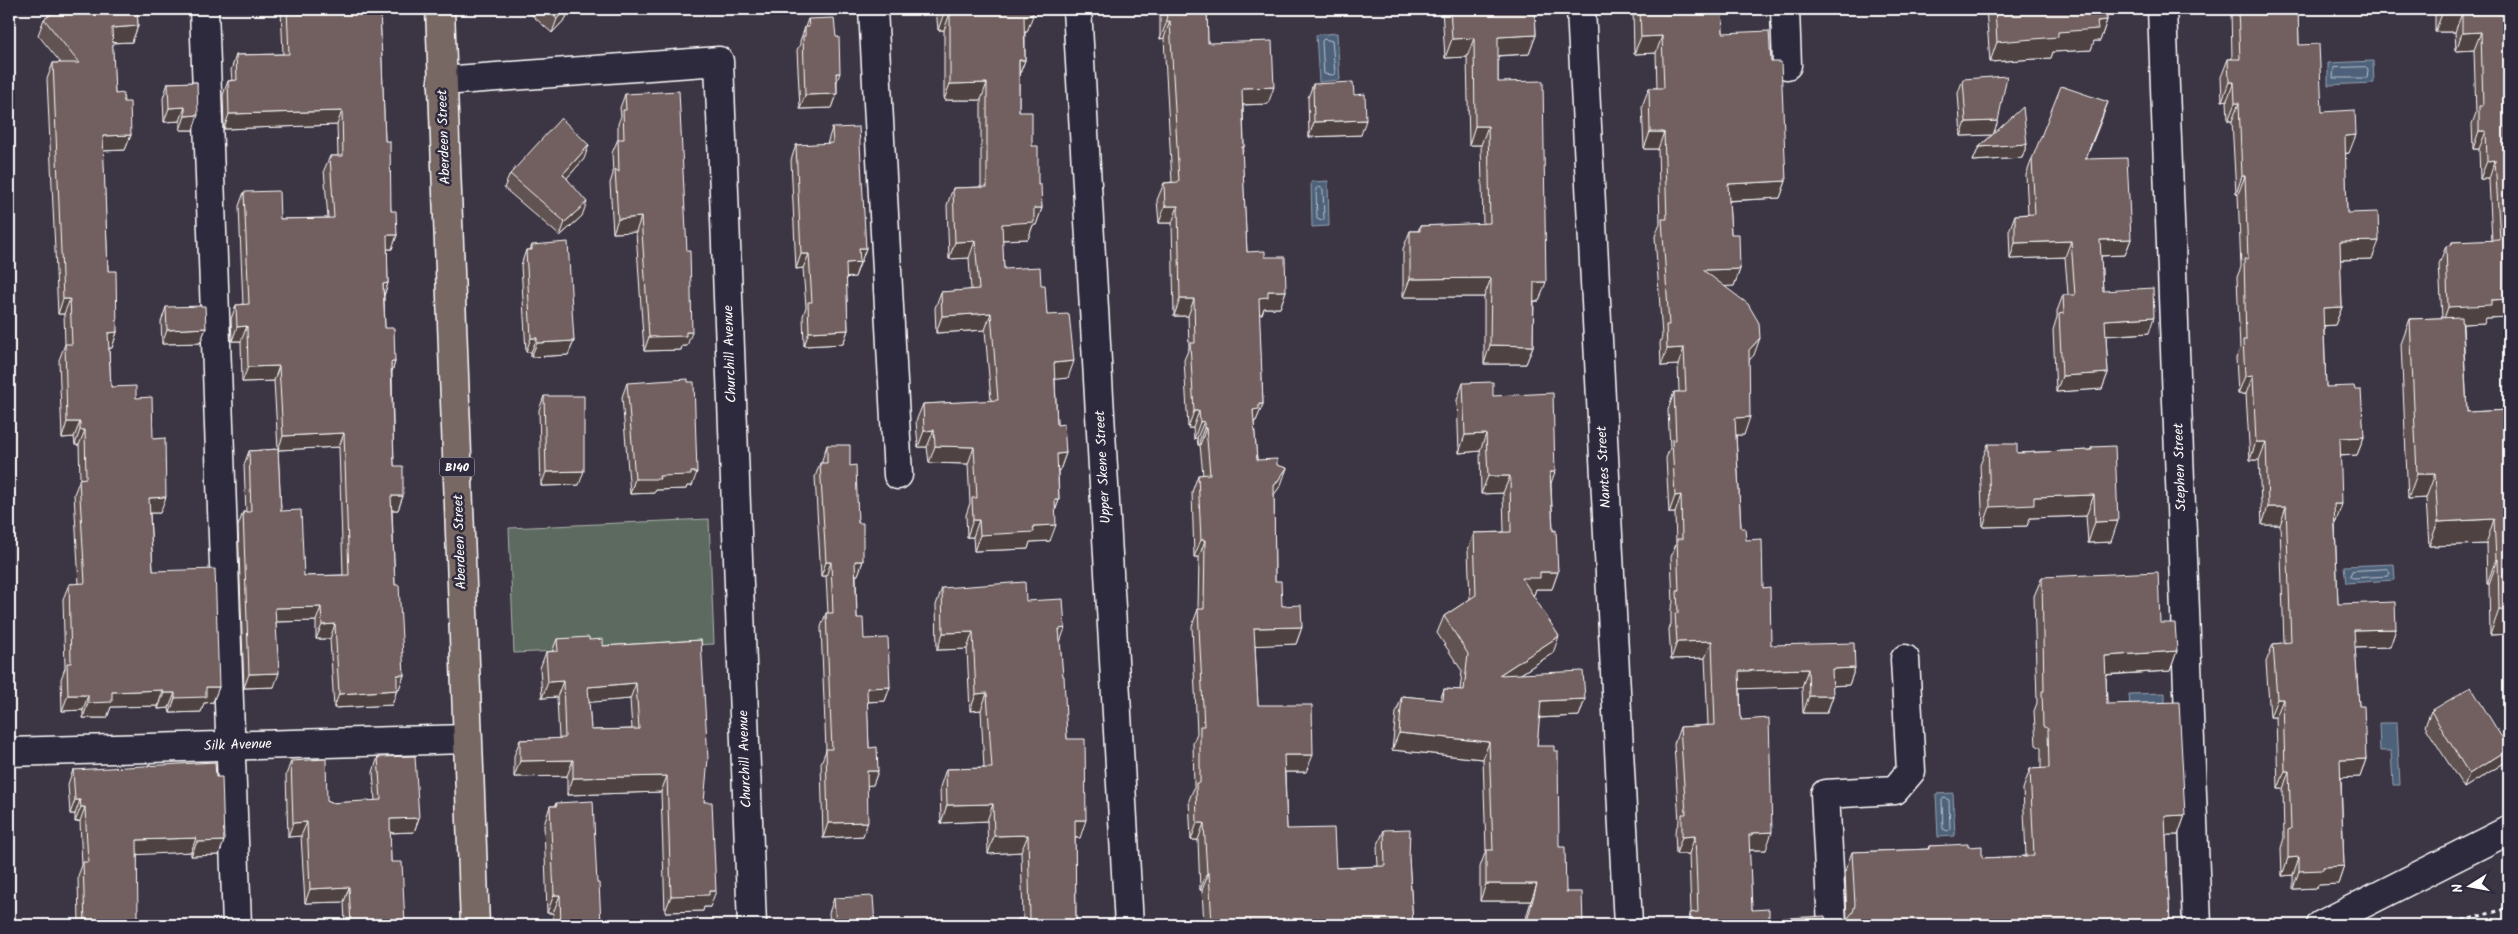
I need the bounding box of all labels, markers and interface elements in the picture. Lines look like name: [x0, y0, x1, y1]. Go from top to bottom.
street label: Aberdeen Street: [431, 89, 457, 185]
street label: Churchill Avenue: [717, 304, 743, 403]
street label: Upper Skene Street: [1089, 409, 1117, 524]
street label: Stephen Street: [2167, 422, 2193, 511]
street label: Nantes Street: [1591, 425, 1617, 509]
road number: B140: [440, 458, 474, 477]
street label: Aberdeen Street: [447, 494, 473, 590]
street label: Churchill Avenue: [732, 709, 758, 808]
street label: Silk Avenue: [204, 733, 273, 757]
north arrow: [2446, 862, 2496, 912]
text: N: [2447, 882, 2470, 895]

